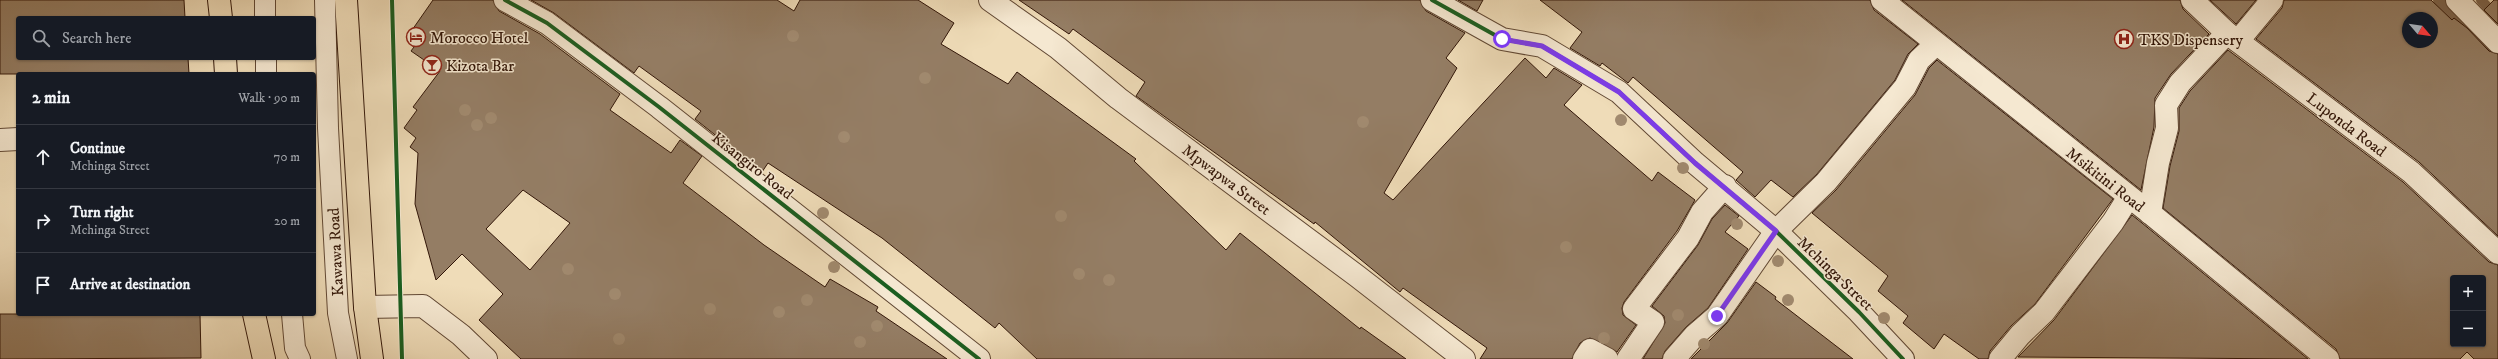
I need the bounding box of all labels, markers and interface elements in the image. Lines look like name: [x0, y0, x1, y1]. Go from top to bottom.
north arrow: [2402, 12, 2438, 48]
search box: [16, 16, 316, 60]
hotel icon: Morocco Hotel: [405, 26, 427, 48]
icon: search: [30, 27, 52, 49]
place label: Morocco Hotel: [430, 28, 529, 48]
hospital icon: TKS Dispensery: [2113, 28, 2135, 50]
text: Search here: [62, 29, 131, 48]
route start: [1493, 30, 1511, 48]
place label: TKS Dispensery: [2138, 30, 2243, 50]
bar icon: Kizota Bar: [421, 54, 443, 76]
place label: Kizota Bar: [446, 56, 514, 76]
text: 2 min: [32, 87, 70, 109]
street label: Luponda Road: [2303, 88, 2390, 161]
text: Walk · 90 m: [238, 90, 300, 106]
street label: Kisangiro Road: [708, 128, 797, 204]
text: Continue: [70, 139, 125, 158]
street label: Mpwapwa Street: [1178, 140, 1275, 220]
street label: Msikitini Road: [2062, 143, 2149, 217]
icon: ahead: [32, 146, 54, 168]
text: 70 m: [274, 149, 300, 165]
text: Mchinga Street: [70, 158, 150, 174]
text: Turn right: [70, 203, 133, 222]
street label: Kawawa Road: [324, 207, 348, 297]
icon: right: [32, 210, 54, 232]
text: 20 m: [274, 213, 300, 229]
text: Mchinga Street: [70, 222, 150, 238]
street label: Mchinga Street: [1793, 232, 1878, 315]
icon: arrive: [32, 274, 54, 296]
text: Arrive at destination: [70, 275, 190, 294]
map controls: [2450, 275, 2486, 347]
button: +: [2450, 275, 2486, 311]
route end: [1708, 307, 1726, 325]
button: −: [2450, 311, 2486, 347]

